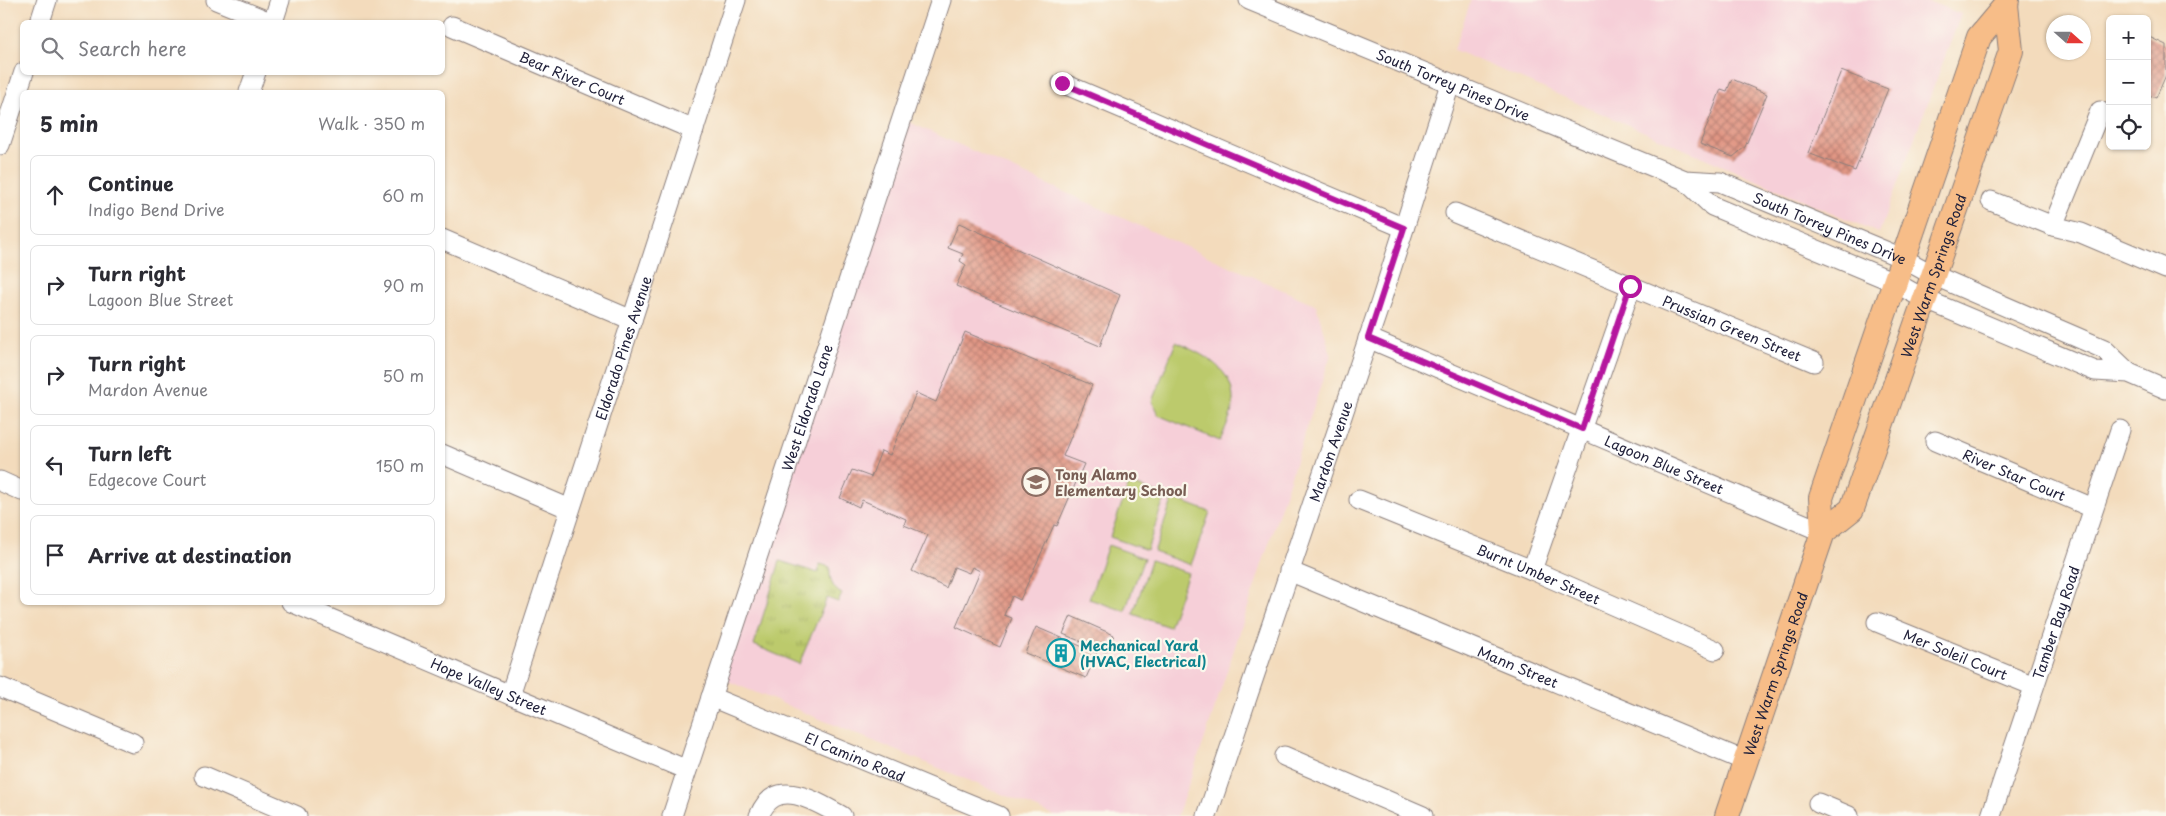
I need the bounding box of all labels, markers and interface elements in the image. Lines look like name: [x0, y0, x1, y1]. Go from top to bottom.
north arrow: [2046, 15, 2091, 60]
map controls: [2106, 15, 2151, 150]
button: +: [2106, 15, 2151, 60]
search box: [20, 20, 445, 75]
icon: search: [38, 34, 66, 62]
text: Search here: [78, 34, 187, 62]
street label: South Torrey Pines Drive: [1373, 43, 1533, 125]
street label: Bear River Court: [516, 46, 629, 110]
button: −: [2106, 60, 2151, 105]
route end: [1051, 72, 1074, 95]
button: locate: [2106, 105, 2151, 150]
text: 5 min: [40, 107, 98, 139]
text: Walk · 350 m: [318, 111, 425, 135]
text: Continue: [88, 169, 174, 197]
icon: ahead: [41, 181, 69, 209]
text: 60 m: [382, 183, 424, 207]
street label: South Torrey Pines Drive: [1750, 187, 1911, 269]
street label: West Warm Springs Road: [1895, 191, 1971, 360]
text: Indigo Bend Drive: [88, 197, 225, 221]
text: Turn right: [88, 259, 186, 287]
icon: right: [41, 271, 69, 299]
text: 90 m: [383, 273, 424, 297]
street label: Eldorado Pines Avenue: [590, 273, 656, 423]
route start: [1619, 275, 1642, 298]
text: Lagoon Blue Street: [88, 287, 233, 311]
street label: Prussian Green Street: [1660, 290, 1805, 366]
street label: West Eldorado Lane: [776, 342, 837, 474]
text: Turn right: [88, 349, 186, 377]
icon: right: [41, 361, 69, 389]
text: 50 m: [383, 363, 424, 387]
text: Mardon Avenue: [88, 377, 208, 401]
street label: Mardon Avenue: [1303, 398, 1357, 504]
street label: Lagoon Blue Street: [1602, 430, 1727, 499]
text: Turn left: [88, 439, 172, 467]
street label: River Star Court: [1959, 443, 2069, 506]
icon: left: [41, 451, 69, 479]
text: 150 m: [376, 453, 424, 477]
place label: Tony Alamo Elementary School: [1055, 464, 1187, 501]
text: Edgecove Court: [88, 467, 206, 491]
school or university icon: Tony Alamo Elementary School: [1021, 467, 1051, 497]
street label: Burnt Umber Street: [1474, 538, 1604, 609]
icon: arrive: [41, 541, 69, 569]
text: Arrive at destination: [88, 541, 292, 569]
street label: Tamber Bay Road: [2027, 563, 2084, 682]
street label: West Warm Springs Road: [1738, 589, 1813, 759]
street label: Mer Soleil Court: [1901, 623, 2011, 685]
place label: Mechanical Yard (HVAC, Electrical): [1080, 635, 1206, 672]
building icon: Mechanical Yard (HVAC, Electrical): [1046, 638, 1076, 668]
street label: Mann Street: [1474, 640, 1562, 693]
street label: Hope Valley Street: [428, 652, 550, 720]
street label: El Camino Road: [802, 727, 908, 787]

